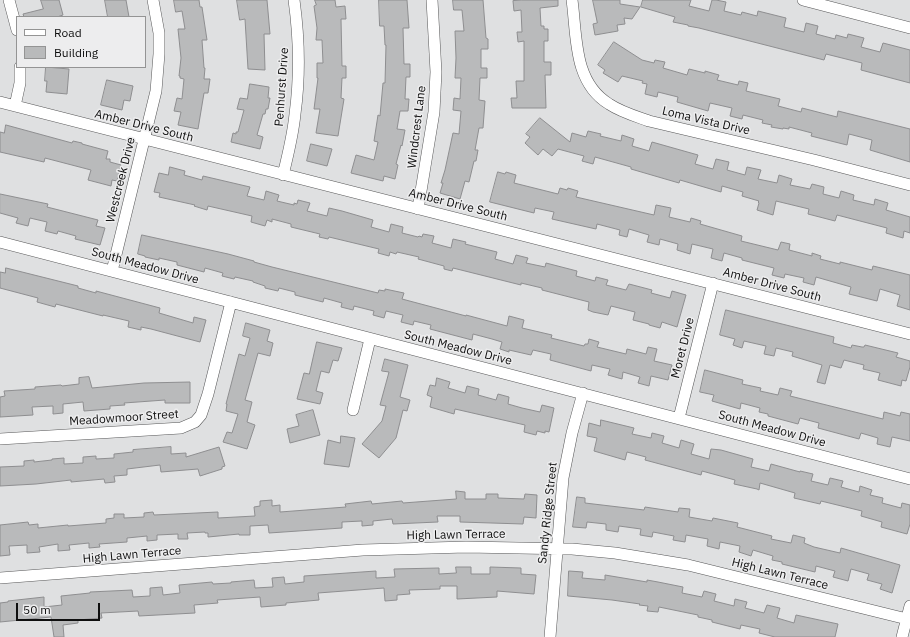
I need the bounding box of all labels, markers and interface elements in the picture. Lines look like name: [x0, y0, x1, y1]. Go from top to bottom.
legend: [16, 16, 146, 68]
text: Road: [54, 25, 82, 40]
text: Building: [54, 45, 98, 60]
street label: Penhurst Drive: [272, 47, 292, 127]
street label: Windcrest Lane: [405, 85, 429, 169]
street label: Loma Vista Drive: [661, 104, 751, 138]
street label: Amber Drive South: [93, 107, 195, 145]
street label: Westcreek Drive: [103, 136, 139, 224]
street label: Amber Drive South: [407, 186, 509, 224]
street label: South Meadow Drive: [90, 245, 200, 287]
street label: Amber Drive South: [721, 265, 823, 305]
street label: Moret Drive: [668, 316, 698, 380]
street label: South Meadow Drive: [403, 328, 513, 368]
street label: Meadowmoor Street: [69, 407, 179, 429]
street label: South Meadow Drive: [717, 408, 827, 450]
street label: Sandy Ridge Street: [535, 461, 561, 565]
street label: High Lawn Terrace: [406, 527, 506, 543]
street label: High Lawn Terrace: [82, 544, 182, 566]
street label: High Lawn Terrace: [730, 555, 830, 593]
scale bar: [18, 595, 102, 621]
text: 50 m: [23, 602, 51, 617]

